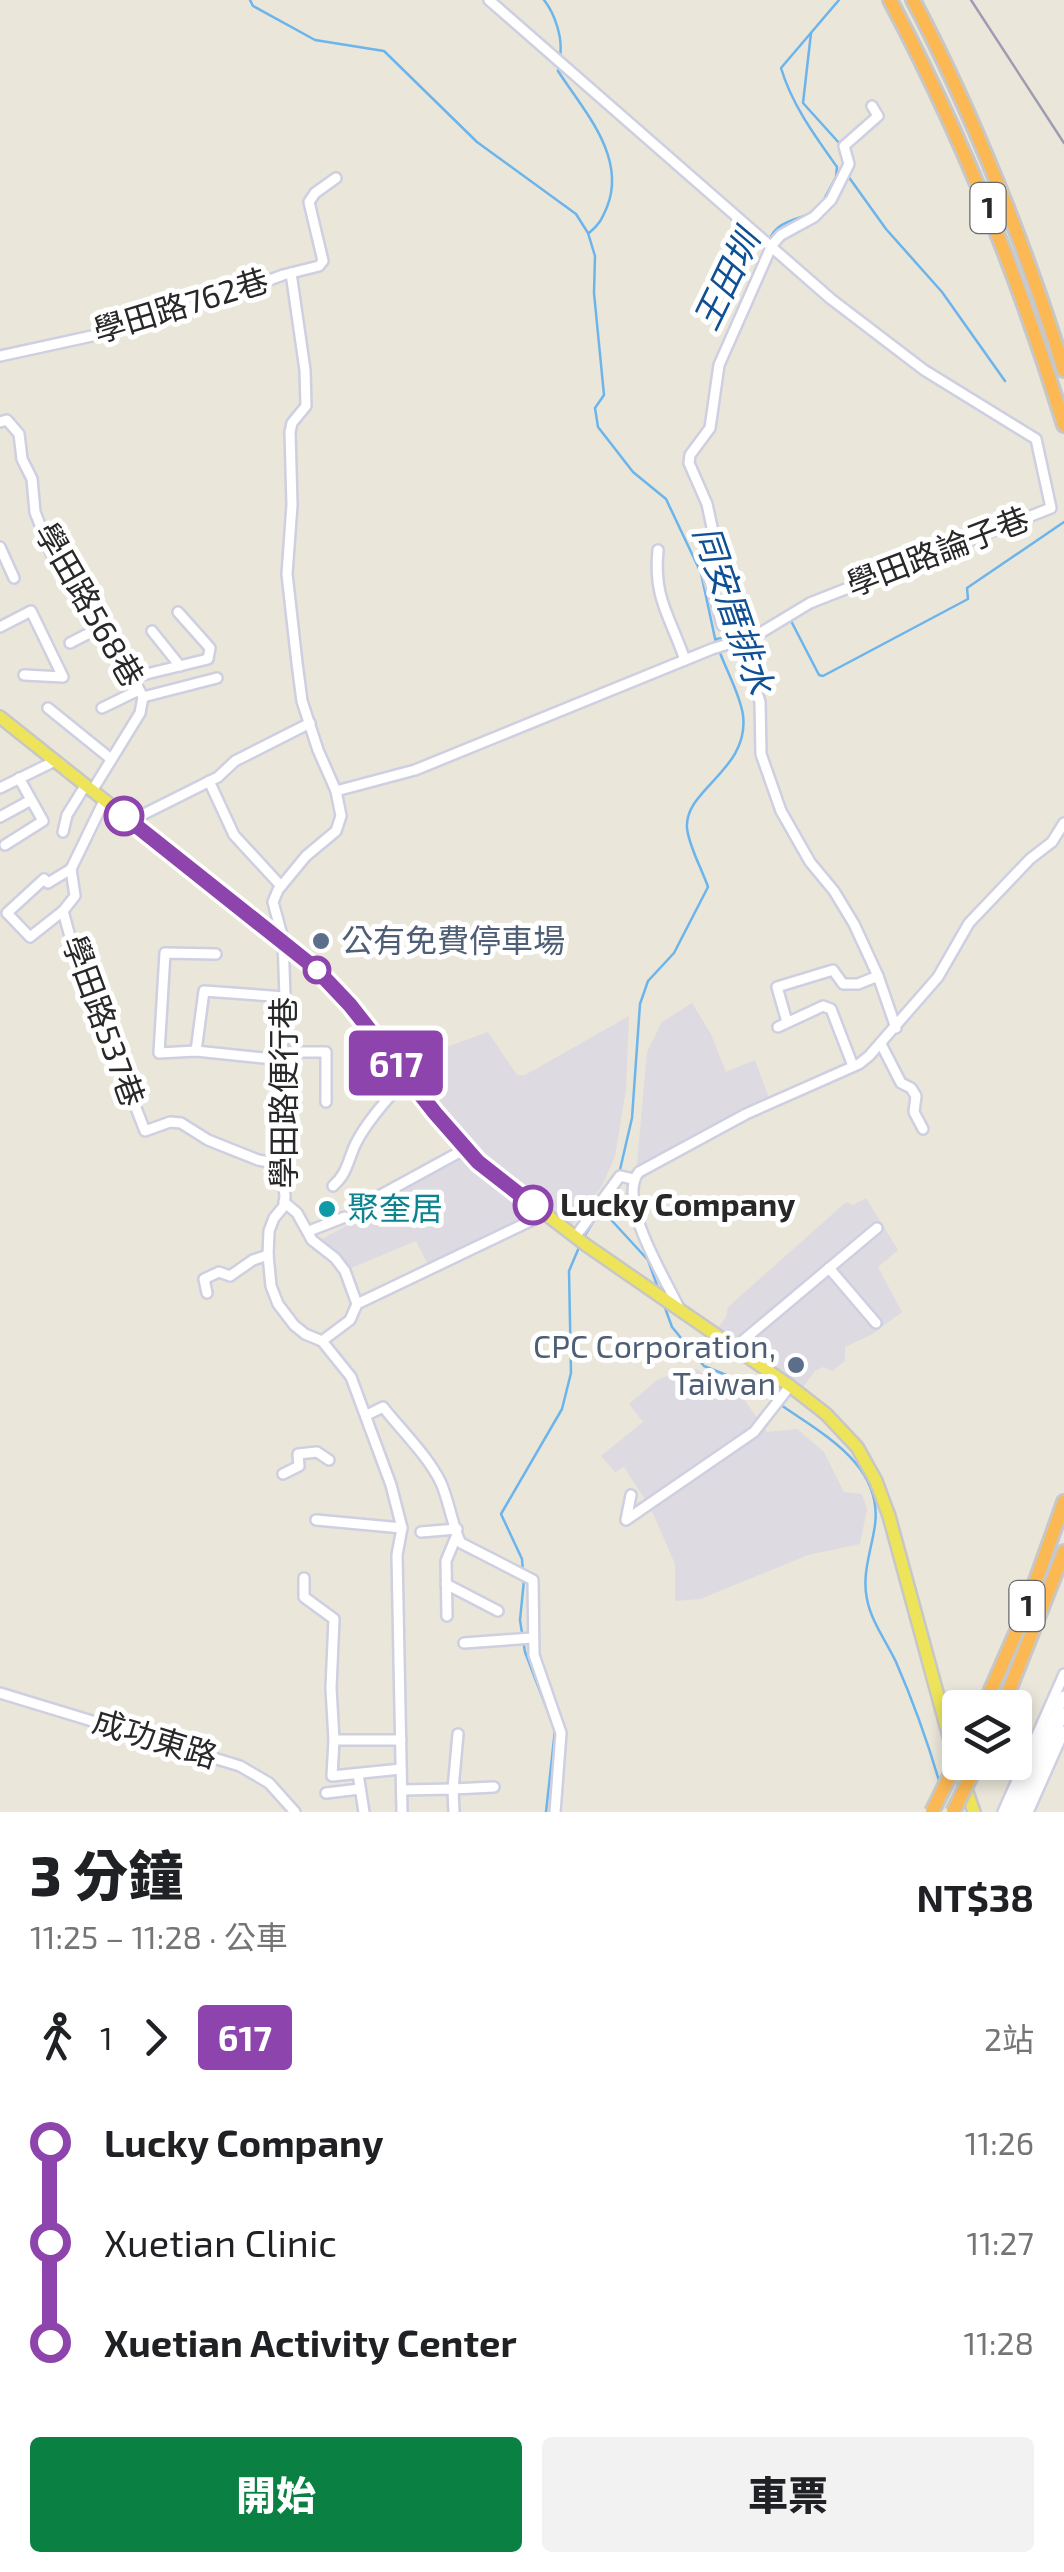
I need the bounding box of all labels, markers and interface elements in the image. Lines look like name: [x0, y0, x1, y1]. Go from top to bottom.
road number: 1: [970, 183, 1006, 233]
water label: 王田圳: [683, 218, 769, 336]
street label: 學田路762巷: [88, 260, 272, 349]
street label: 學田路論子巷: [841, 498, 1034, 602]
street label: 學田路568巷: [29, 515, 153, 693]
water label: 同安厝排水: [687, 520, 784, 701]
unlabelled marker: [105, 797, 143, 835]
place label: 公有免費停車場: [341, 920, 565, 958]
street label: 學田路537巷: [56, 930, 153, 1111]
marker: 公有免費停車場: [310, 930, 332, 952]
unlabelled marker: [304, 957, 330, 983]
street label: 學田路便行巷: [263, 997, 301, 1189]
line badge: 617: [338, 1030, 454, 1096]
text: 617: [369, 1042, 423, 1084]
place label: Lucky Company: [560, 1184, 795, 1223]
marker: Lucky Company: [514, 1186, 552, 1224]
place label: 聚奎居: [347, 1188, 443, 1226]
marker: 聚奎居: [316, 1198, 338, 1220]
place label: CPC Corporation, Taiwan: [533, 1326, 776, 1401]
marker: CPC Corporation, Taiwan: [785, 1354, 807, 1376]
road number: 1: [1010, 1581, 1044, 1631]
map controls: [942, 1690, 1032, 1780]
button: layers: [942, 1690, 1032, 1780]
street label: 成功東路: [89, 1700, 222, 1774]
text: 3 分鐘: [30, 1841, 183, 1907]
text: NT$38: [916, 1874, 1034, 1920]
text: 11:25 – 11:28 · 公車: [30, 1917, 288, 1955]
icon: walk: [30, 2010, 85, 2065]
icon: forward: [128, 2010, 183, 2065]
text: 617: [218, 2016, 272, 2058]
text: 1: [100, 2018, 113, 2056]
text: 2站: [984, 2019, 1034, 2057]
text: Lucky Company: [104, 2119, 383, 2165]
text: 11:26: [965, 2123, 1034, 2161]
text: Xuetian Clinic: [104, 2219, 337, 2265]
text: 11:27: [967, 2223, 1034, 2261]
text: Xuetian Activity Center: [104, 2319, 517, 2365]
text: 11:28: [964, 2323, 1034, 2361]
button: 開始: [30, 2437, 522, 2552]
button: 車票: [542, 2437, 1034, 2552]

